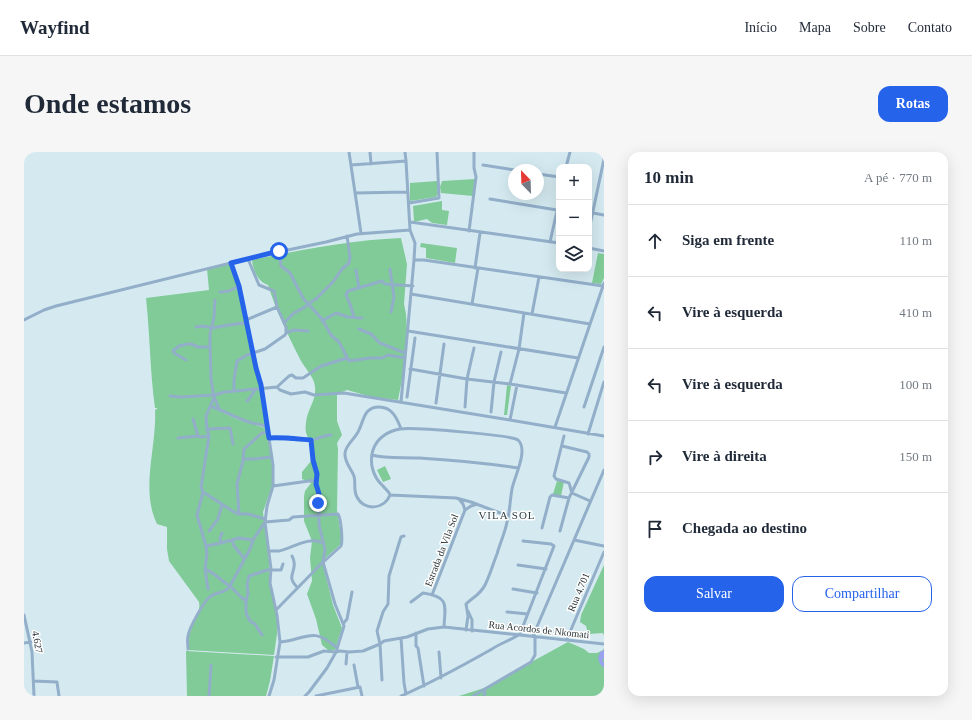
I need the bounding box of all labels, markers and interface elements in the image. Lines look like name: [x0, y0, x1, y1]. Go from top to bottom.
text: Wayfind: [20, 17, 90, 38]
text: Início: [744, 20, 777, 35]
text: Mapa: [799, 20, 831, 35]
text: Sobre: [853, 20, 886, 35]
text: Contato: [908, 20, 952, 35]
button: Rotas: [878, 86, 948, 122]
text: Onde estamos: [24, 88, 191, 119]
north arrow: [508, 164, 544, 200]
map controls: [556, 164, 592, 272]
button: +: [556, 164, 592, 200]
text: 10 min: [644, 168, 694, 187]
text: A pé · 770 m: [864, 170, 932, 185]
button: −: [556, 200, 592, 236]
icon: ahead: [644, 230, 666, 252]
text: Siga em frente: [682, 232, 774, 248]
text: 110 m: [900, 233, 932, 248]
button: layers: [556, 236, 592, 272]
route start: [270, 242, 288, 260]
icon: left: [644, 302, 666, 324]
text: Vire à esquerda: [682, 304, 783, 320]
text: 410 m: [899, 305, 932, 320]
icon: left: [644, 374, 666, 396]
text: Vire à esquerda: [682, 376, 783, 392]
text: 100 m: [899, 377, 932, 392]
icon: right: [644, 446, 666, 468]
text: Vire à direita: [682, 448, 767, 464]
text: 150 m: [899, 449, 932, 464]
route end: [309, 494, 327, 512]
district label: VILA SOL: [478, 509, 536, 521]
street label: Estrada da Vila Sol: [423, 512, 460, 588]
icon: arrive: [644, 518, 666, 540]
text: Chegada ao destino: [682, 520, 807, 536]
street label: Rua 4.701: [565, 571, 592, 613]
button: Salvar: [644, 576, 784, 612]
button: Compartilhar: [792, 576, 932, 612]
street label: Rua Acordos de Nkomati: [488, 619, 590, 640]
street label: 4.627: [30, 630, 45, 654]

